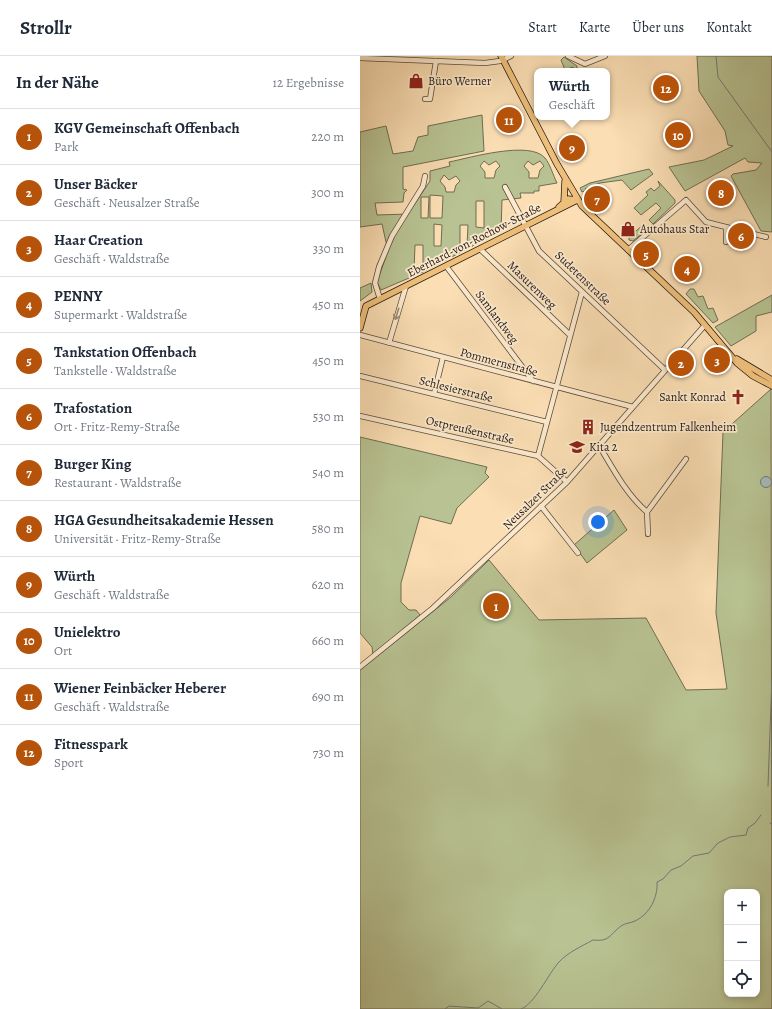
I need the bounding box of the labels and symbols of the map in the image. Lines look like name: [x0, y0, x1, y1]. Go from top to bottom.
shop icon: Büro Werner: [407, 72, 425, 90]
place label: Büro Werner: [428, 73, 492, 89]
pin: 12: [653, 73, 679, 103]
pin: 11: [496, 105, 522, 135]
pin: 10: [665, 120, 691, 150]
pin: 9: [559, 133, 585, 163]
pin: 8: [708, 178, 734, 208]
pin: 7: [584, 184, 610, 214]
street label: Eberhard-von-Rochow-Straße: [404, 199, 544, 281]
shop icon: Autohaus Star: [619, 220, 637, 238]
place label: Autohaus Star: [639, 221, 710, 237]
pin: 6: [728, 221, 754, 251]
pin: 5: [633, 239, 659, 269]
street label: Sudetenstraße: [552, 247, 614, 309]
pin: 4: [674, 254, 700, 284]
street label: Masurenweg: [504, 257, 560, 313]
street label: Samlandweg: [472, 287, 522, 347]
one-way arrow: [393, 308, 400, 321]
street label: Pommernstraße: [458, 344, 540, 380]
pin: 3: [704, 345, 730, 375]
pin: 2: [668, 348, 694, 378]
street label: Schlesierstraße: [417, 372, 495, 406]
church icon: Sankt Konrad: [729, 388, 747, 406]
place label: Sankt Konrad: [659, 389, 727, 405]
street label: Ostpreußenstraße: [424, 412, 516, 448]
building icon: Jugendzentrum Falkenheim: [579, 418, 597, 436]
place label: Jugendzentrum Falkenheim: [600, 419, 736, 435]
school or university icon: Kita 2: [568, 438, 586, 456]
place label: Kita 2: [589, 439, 618, 455]
street label: Neusalzer Straße: [499, 463, 571, 533]
your location: [588, 512, 608, 532]
pin: 1: [483, 591, 509, 621]

